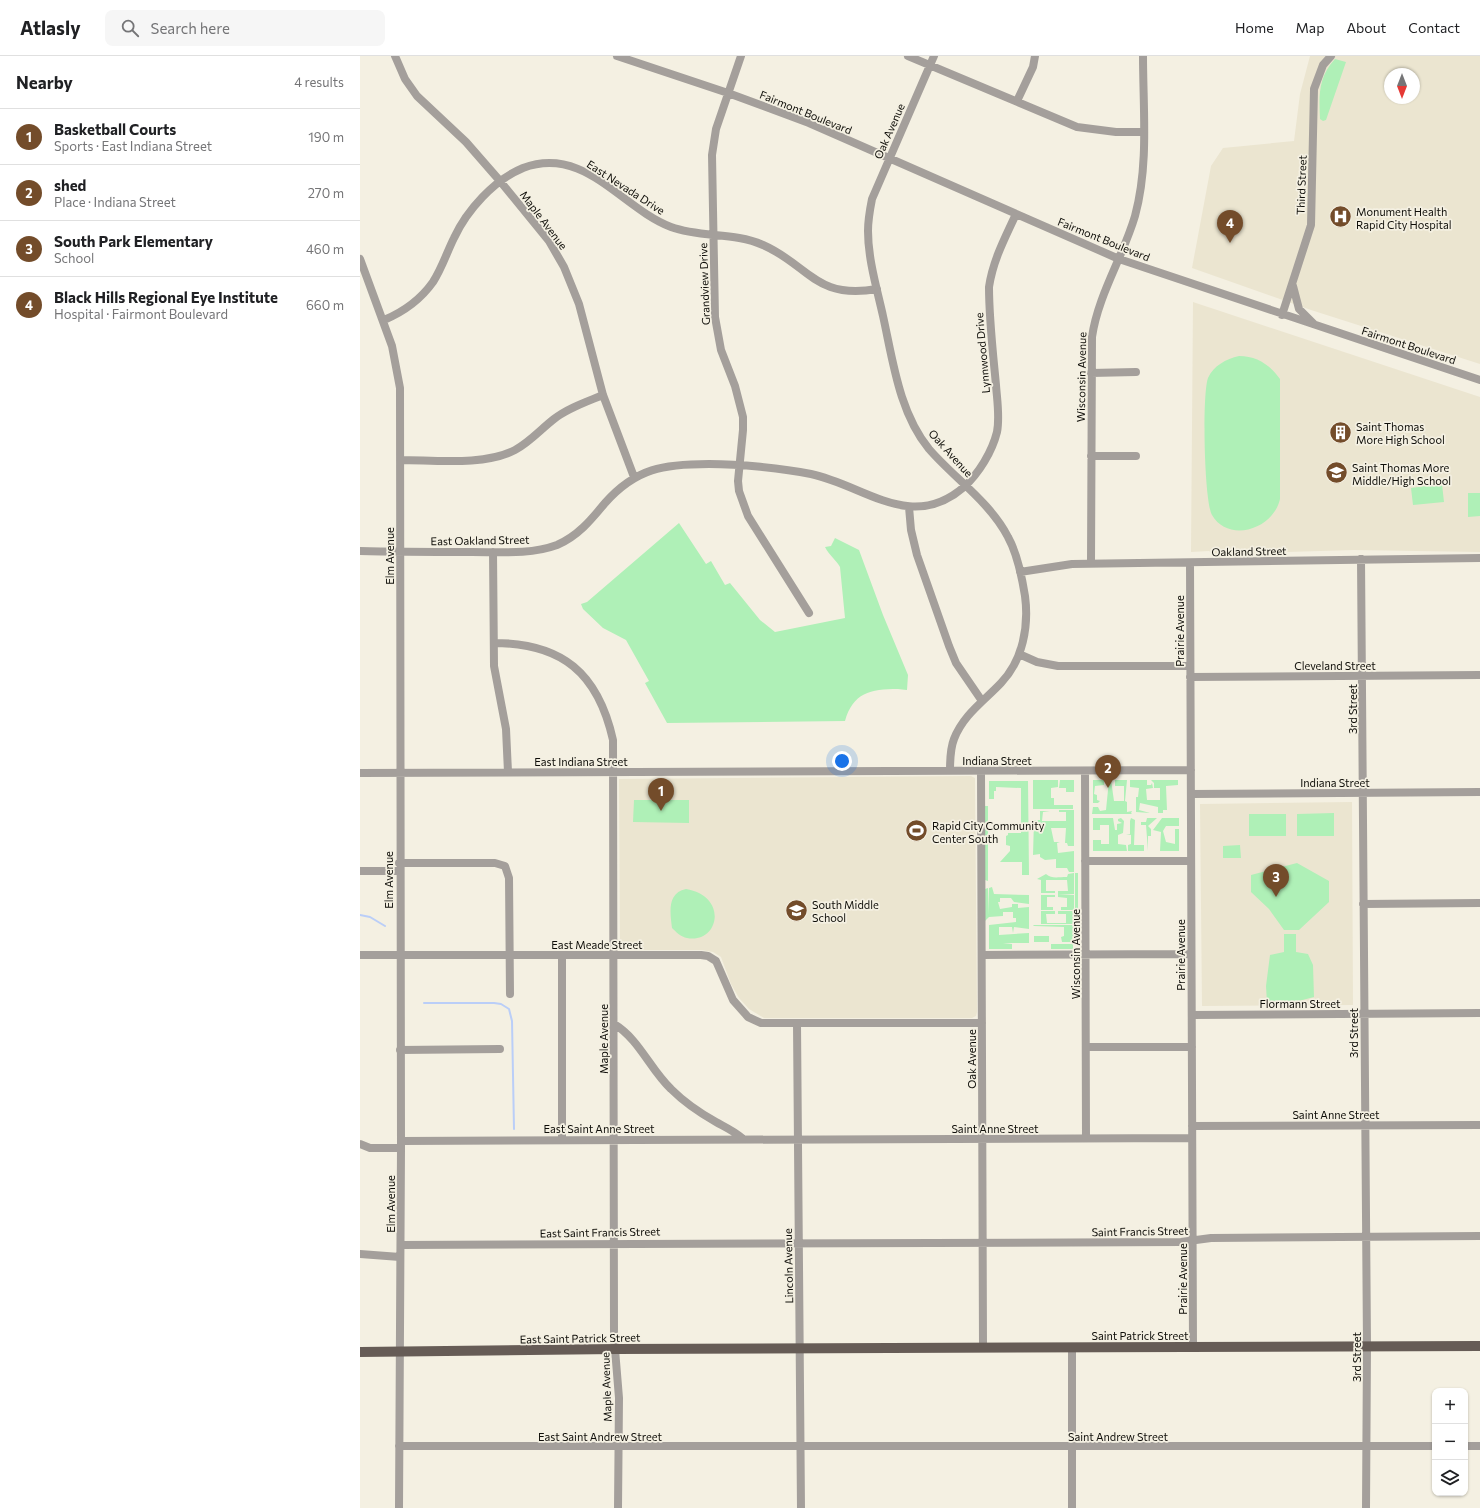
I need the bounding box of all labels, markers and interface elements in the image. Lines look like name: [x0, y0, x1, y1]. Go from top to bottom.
search box: [105, 10, 385, 46]
text: Atlasly: [20, 16, 81, 39]
icon: search: [119, 17, 141, 39]
text: Search here: [151, 19, 230, 37]
text: Home: [1235, 19, 1274, 36]
text: Map: [1296, 19, 1324, 36]
text: About: [1346, 19, 1386, 36]
text: Contact: [1408, 19, 1460, 36]
north arrow: [1384, 68, 1420, 104]
text: Nearby: [16, 72, 73, 93]
text: 4 results: [294, 74, 344, 90]
street label: Fairmont Boulevard: [758, 88, 854, 136]
street label: Oak Avenue: [871, 101, 907, 161]
text: Basketball Courts: [54, 120, 176, 138]
text: 1: [26, 129, 32, 145]
text: 190 m: [308, 129, 344, 145]
text: Sports · East Indiana Street: [54, 138, 212, 154]
street label: Third Street: [1293, 154, 1309, 215]
street label: East Nevada Drive: [585, 157, 667, 217]
text: shed: [54, 176, 86, 194]
text: 2: [25, 185, 33, 201]
text: 270 m: [308, 185, 344, 201]
street label: Maple Avenue: [518, 188, 570, 252]
text: Place · Indiana Street: [54, 194, 176, 210]
hospital icon: Monument Health Rapid City Hospital: [1328, 204, 1354, 230]
place label: Monument Health Rapid City Hospital: [1356, 205, 1452, 231]
pin: 4: [1217, 210, 1243, 243]
street label: Fairmont Boulevard: [1056, 215, 1152, 263]
text: South Park Elementary: [54, 232, 213, 250]
text: 3: [25, 241, 33, 257]
text: 460 m: [306, 241, 344, 257]
street label: Grandview Drive: [696, 242, 712, 325]
text: School: [54, 250, 94, 266]
text: Black Hills Regional Eye Institute: [54, 288, 278, 306]
text: 4: [25, 297, 33, 313]
text: 660 m: [306, 297, 344, 313]
text: Hospital · Fairmont Boulevard: [54, 306, 228, 322]
street label: Lynnwood Drive: [972, 312, 992, 394]
street label: Fairmont Boulevard: [1360, 324, 1458, 366]
street label: Wisconsin Avenue: [1074, 332, 1088, 422]
building icon: Saint Thomas More High School: [1328, 419, 1354, 445]
place label: Saint Thomas More High School: [1356, 420, 1445, 446]
street label: Oak Avenue: [926, 427, 976, 480]
school or university icon: Saint Thomas More Middle/High School: [1323, 460, 1349, 486]
place label: Saint Thomas More Middle/High School: [1352, 461, 1451, 487]
street label: Elm Avenue: [383, 527, 396, 585]
street label: East Oakland Street: [430, 533, 530, 547]
street label: Oakland Street: [1211, 544, 1287, 558]
street label: Prairie Avenue: [1173, 595, 1186, 667]
street label: Cleveland Street: [1294, 659, 1376, 672]
street label: 3rd Street: [1346, 683, 1359, 734]
your location: [832, 751, 852, 771]
street label: Indiana Street: [962, 754, 1032, 767]
street label: East Indiana Street: [534, 755, 628, 768]
pin: 2: [1095, 755, 1121, 788]
street label: Indiana Street: [1300, 776, 1370, 789]
pin: 1: [648, 778, 674, 811]
sports icon: Rapid City Community Center South: [903, 818, 929, 844]
place label: Rapid City Community Center South: [932, 819, 1045, 845]
street label: Elm Avenue: [382, 851, 395, 909]
pin: 3: [1263, 864, 1289, 897]
school or university icon: South Middle School: [784, 897, 810, 923]
place label: South Middle School: [812, 898, 879, 924]
street label: Wisconsin Avenue: [1069, 909, 1082, 999]
street label: Prairie Avenue: [1174, 919, 1187, 991]
street label: East Meade Street: [551, 938, 643, 951]
street label: Flormann Street: [1259, 997, 1341, 1010]
street label: Maple Avenue: [597, 1004, 610, 1074]
street label: 3rd Street: [1347, 1007, 1360, 1058]
street label: Oak Avenue: [965, 1029, 978, 1089]
street label: Saint Anne Street: [1292, 1108, 1380, 1121]
street label: East Saint Anne Street: [543, 1122, 655, 1135]
street label: Saint Anne Street: [951, 1122, 1039, 1135]
street label: Elm Avenue: [384, 1175, 397, 1233]
street label: East Saint Francis Street: [539, 1224, 661, 1240]
street label: Saint Francis Street: [1091, 1224, 1189, 1238]
street label: Lincoln Avenue: [781, 1228, 795, 1304]
street label: Prairie Avenue: [1176, 1243, 1189, 1315]
street label: Saint Patrick Street: [1092, 1329, 1189, 1342]
street label: East Saint Patrick Street: [519, 1330, 641, 1346]
street label: 3rd Street: [1350, 1331, 1363, 1382]
street label: Maple Avenue: [598, 1352, 614, 1422]
map controls: [1432, 1388, 1468, 1496]
button: +: [1432, 1388, 1468, 1424]
button: −: [1432, 1424, 1468, 1460]
street label: East Saint Andrew Street: [538, 1430, 662, 1443]
street label: Saint Andrew Street: [1068, 1430, 1169, 1443]
button: layers: [1432, 1460, 1468, 1496]

